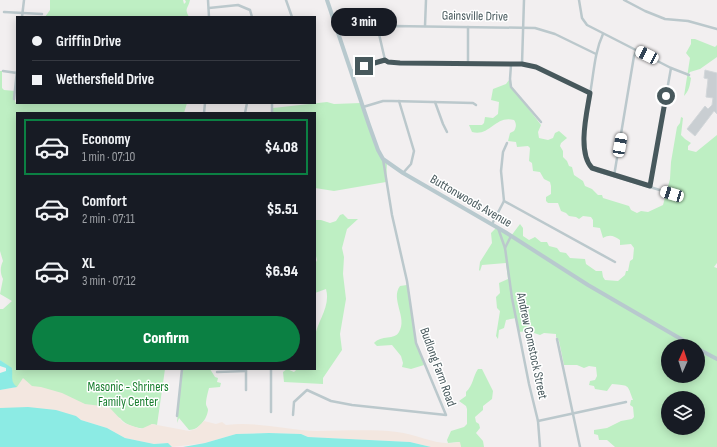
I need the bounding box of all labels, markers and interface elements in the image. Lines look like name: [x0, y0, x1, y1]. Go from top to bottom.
street label: Gainsville Drive: [442, 7, 508, 25]
callout: 3 min: [331, 8, 397, 36]
text: 3 min: [351, 14, 377, 30]
text: Griffin Drive: [56, 32, 121, 51]
car: [634, 44, 660, 66]
route end: [355, 57, 373, 75]
text: Wethersfield Drive: [56, 70, 154, 89]
route start: [657, 87, 675, 105]
icon: car: [34, 129, 70, 165]
text: Economy: [82, 130, 131, 149]
car: [612, 132, 628, 158]
text: $4.08: [265, 138, 298, 157]
text: 1 min · 07:10: [82, 149, 135, 165]
street label: Buttonwoods Avenue: [427, 171, 515, 231]
car: [659, 185, 685, 203]
icon: car: [34, 191, 70, 227]
text: Comfort: [82, 192, 127, 211]
text: $5.51: [267, 200, 298, 219]
text: 2 min · 07:11: [82, 211, 135, 227]
icon: car: [34, 253, 70, 289]
text: XL: [82, 254, 95, 273]
text: $6.94: [265, 262, 298, 281]
text: 3 min · 07:12: [82, 273, 136, 289]
street label: Andrew Comstock Street: [513, 290, 551, 401]
button: Confirm: [32, 316, 300, 362]
street label: Budlong Farm Road: [416, 325, 460, 409]
north arrow: [661, 339, 705, 383]
map controls: [661, 339, 705, 435]
park label: Masonic - Shriners Family Center: [87, 379, 169, 410]
button: layers: [661, 391, 705, 435]

